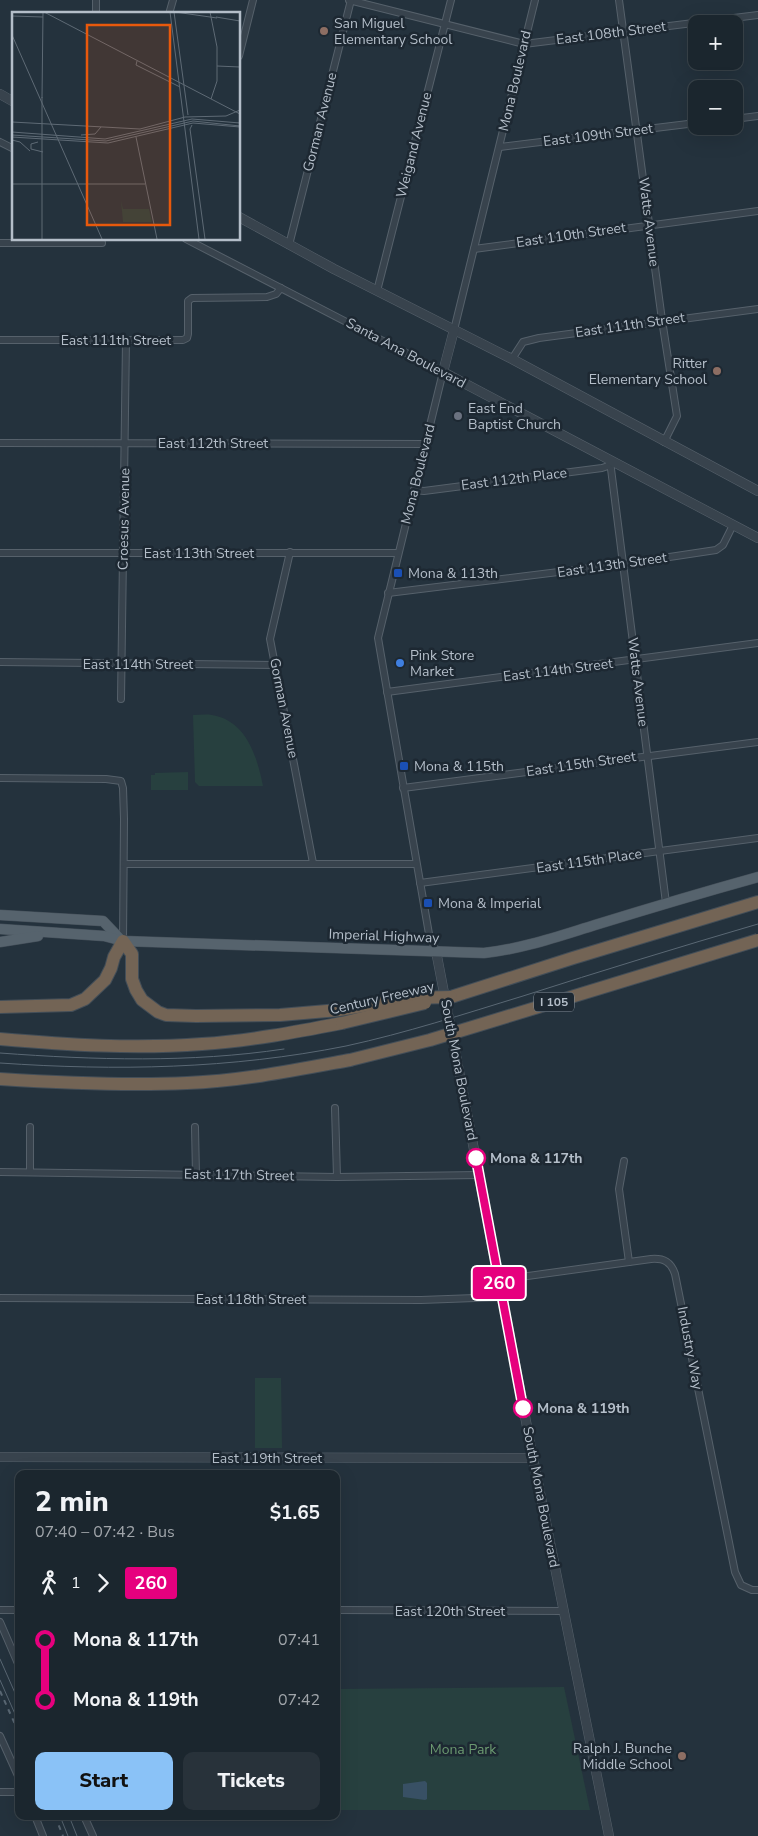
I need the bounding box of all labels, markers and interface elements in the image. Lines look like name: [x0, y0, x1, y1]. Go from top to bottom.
inset map: [12, 12, 240, 240]
place label: San Miguel Elementary School: [334, 14, 453, 49]
map controls: [688, 15, 743, 135]
button: +: [688, 15, 743, 70]
street label: East 108th Street: [555, 17, 667, 49]
marker: San Miguel Elementary School: [318, 25, 330, 37]
street label: Mona Boulevard: [494, 29, 536, 133]
street label: Gorman Avenue: [298, 70, 342, 174]
button: −: [688, 80, 743, 135]
street label: Weigand Avenue: [392, 90, 436, 200]
street label: East 109th Street: [542, 119, 654, 151]
street label: Watts Avenue: [634, 176, 664, 268]
street label: East 110th Street: [515, 218, 627, 252]
street label: East 111th Street: [574, 308, 686, 342]
street label: Santa Ana Boulevard: [343, 313, 469, 393]
street label: East 111th Street: [61, 331, 171, 350]
place label: Ritter Elementary School: [589, 354, 708, 389]
marker: Ritter Elementary School: [711, 365, 723, 377]
place label: East End Baptist Church: [468, 399, 561, 434]
marker: East End Baptist Church: [452, 410, 464, 422]
street label: Mona Boulevard: [396, 422, 440, 526]
street label: East 112th Street: [158, 434, 268, 453]
street label: East 112th Place: [460, 463, 568, 495]
street label: Croesus Avenue: [114, 468, 134, 570]
street label: East 113th Street: [144, 544, 254, 563]
street label: East 113th Street: [556, 548, 668, 582]
place label: Mona & 113th: [408, 564, 498, 583]
marker: Mona & 113th: [392, 567, 404, 579]
street label: Watts Avenue: [623, 636, 653, 728]
place label: Pink Store Market: [410, 646, 474, 681]
street label: East 114th Street: [502, 654, 614, 686]
street label: East 114th Street: [83, 655, 193, 674]
street label: Gorman Avenue: [265, 656, 303, 760]
marker: Pink Store Market: [394, 657, 406, 669]
street label: East 115th Street: [525, 747, 637, 781]
place label: Mona & 115th: [414, 757, 504, 776]
marker: Mona & 115th: [398, 760, 410, 772]
street label: East 115th Place: [535, 844, 643, 878]
place label: Mona & Imperial: [438, 894, 542, 913]
marker: Mona & Imperial: [422, 897, 434, 909]
street label: Imperial Highway: [328, 925, 440, 947]
street label: Century Freeway: [328, 977, 437, 1019]
road number: I 105: [534, 992, 574, 1012]
street label: South Mona Boulevard: [436, 998, 482, 1142]
marker: Mona & 117th: [466, 1148, 486, 1168]
place label: Mona & 117th: [490, 1149, 583, 1168]
street label: East 117th Street: [184, 1165, 294, 1185]
line badge: 260: [470, 1267, 528, 1299]
text: 260: [483, 1271, 515, 1295]
street label: East 118th Street: [196, 1290, 306, 1309]
street label: Industry Way: [673, 1305, 708, 1392]
marker: Mona & 119th: [513, 1398, 533, 1418]
place label: Mona & 119th: [537, 1399, 630, 1418]
street label: South Mona Boulevard: [518, 1425, 564, 1569]
street label: East 119th Street: [212, 1449, 322, 1468]
text: 2 min: [35, 1483, 109, 1521]
text: $1.65: [270, 1500, 320, 1526]
text: 07:40 – 07:42 · Bus: [35, 1521, 175, 1543]
icon: walk: [35, 1569, 63, 1597]
icon: forward: [89, 1569, 117, 1597]
text: 260: [135, 1571, 167, 1595]
text: 1: [71, 1572, 81, 1594]
street label: East 120th Street: [395, 1602, 505, 1621]
text: Mona & 117th: [73, 1627, 199, 1653]
text: 07:41: [278, 1629, 320, 1651]
text: Mona & 119th: [73, 1687, 199, 1713]
text: 07:42: [278, 1689, 320, 1711]
place label: Ralph J. Bunche Middle School: [573, 1739, 673, 1774]
park label: Mona Park: [430, 1740, 497, 1759]
marker: Ralph J. Bunche Middle School: [676, 1750, 688, 1762]
button: Start: [35, 1752, 173, 1810]
button: Tickets: [183, 1752, 320, 1810]

